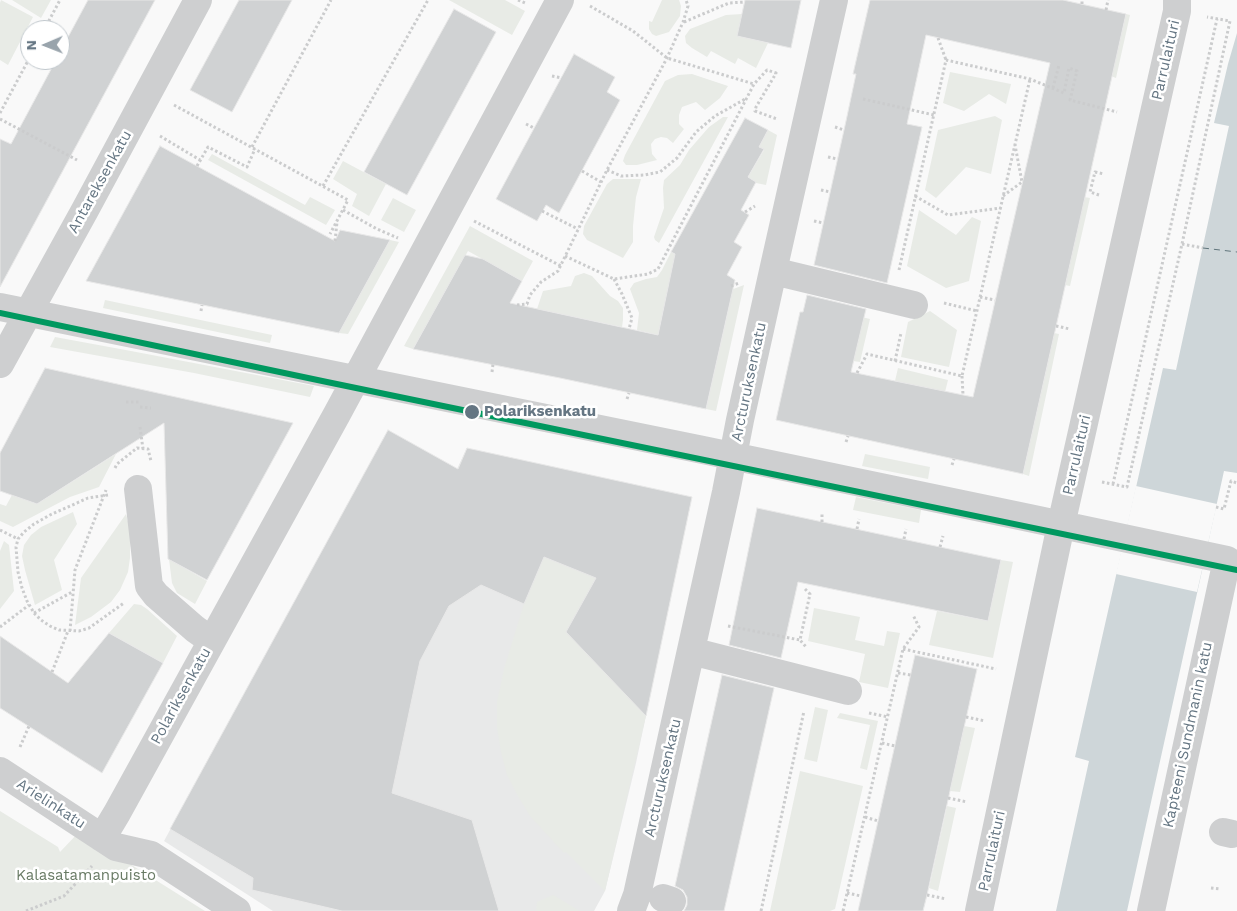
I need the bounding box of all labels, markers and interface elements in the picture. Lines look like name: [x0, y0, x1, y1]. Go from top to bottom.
street label: Parrulaituri: [1148, 18, 1184, 102]
north arrow: [20, 20, 70, 70]
text: N: [23, 40, 39, 51]
street label: Antareksenkatu: [64, 127, 136, 237]
street label: Arcturuksenkatu: [728, 321, 770, 443]
marker: Polariksenkatu: [463, 403, 481, 421]
place label: Polariksenkatu: [484, 403, 596, 421]
street label: Parrulaituri: [1059, 413, 1095, 497]
street label: Kapteeni Sundmanin katu: [1160, 640, 1216, 830]
street label: Polariksenkatu: [147, 645, 215, 747]
street label: Arcturuksenkatu: [641, 717, 685, 839]
street label: Arielinkatu: [13, 775, 89, 833]
street label: Parrulaituri: [975, 809, 1009, 893]
park label: Kalasatamanpuisto: [16, 867, 156, 885]

